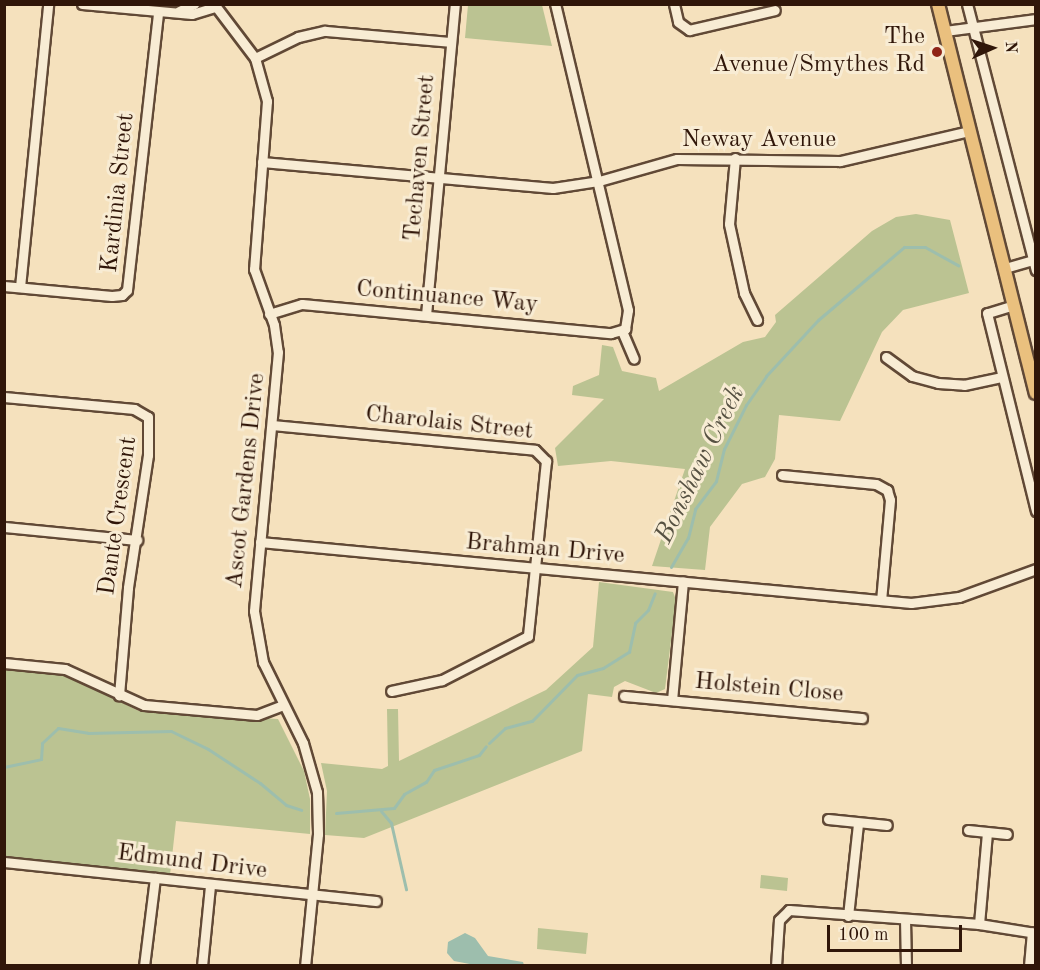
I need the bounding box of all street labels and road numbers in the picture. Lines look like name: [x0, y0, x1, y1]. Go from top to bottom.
street label: Techaven Street: [399, 74, 443, 242]
street label: Kardinia Street: [96, 112, 142, 274]
street label: Neway Avenue: [682, 127, 836, 155]
street label: Continuance Way: [355, 276, 539, 320]
street label: Ascot Gardens Drive: [221, 372, 273, 590]
street label: Charolais Street: [364, 401, 534, 447]
street label: Dante Crescent: [94, 435, 144, 597]
street label: Brahman Drive: [464, 529, 626, 571]
street label: Holstein Close: [693, 668, 845, 710]
street label: Edmund Drive: [115, 840, 269, 886]

